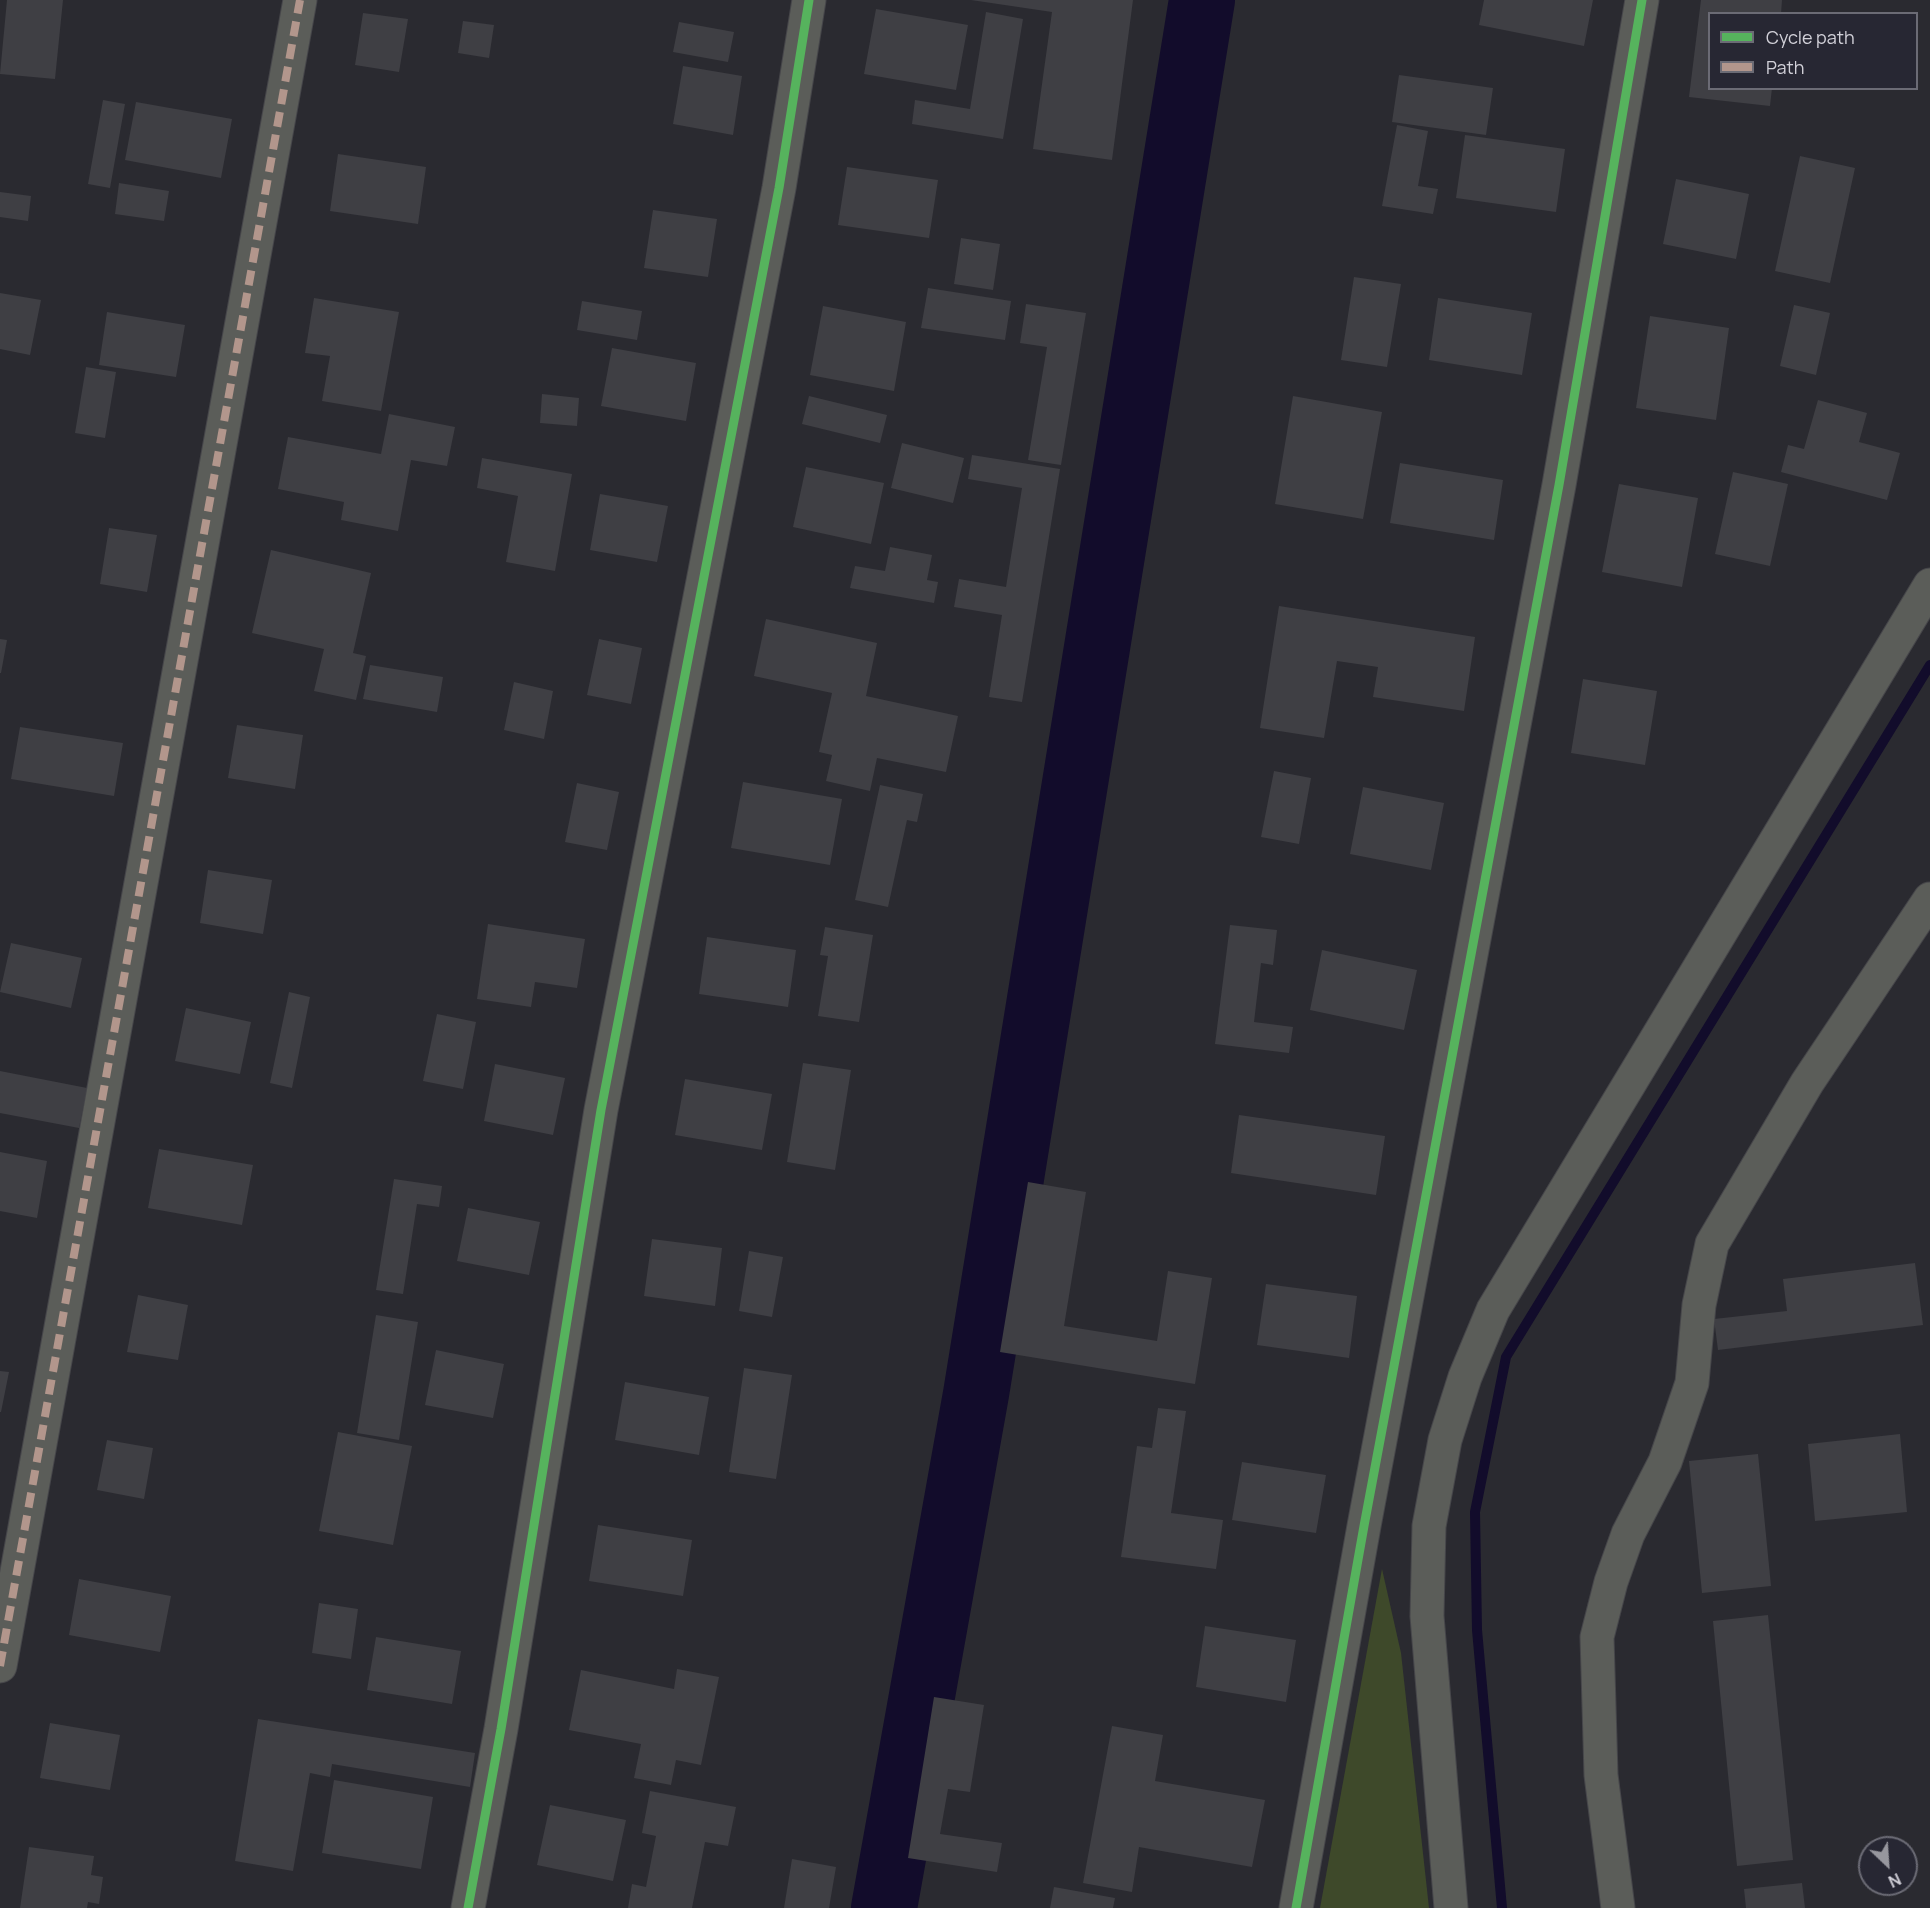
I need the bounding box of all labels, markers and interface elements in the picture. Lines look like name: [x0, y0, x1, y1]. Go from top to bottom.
legend: [1708, 12, 1918, 90]
text: Cycle path: [1766, 25, 1855, 49]
text: Path: [1766, 55, 1804, 79]
north arrow: [1858, 1836, 1918, 1896]
text: N: [1885, 1868, 1905, 1893]

